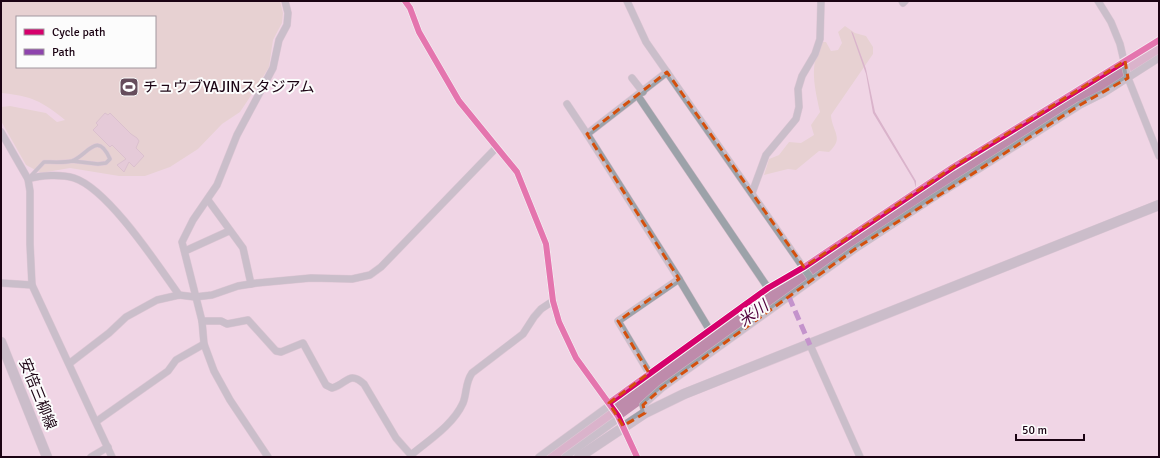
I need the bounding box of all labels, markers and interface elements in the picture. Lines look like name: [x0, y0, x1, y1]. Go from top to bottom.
legend: [16, 16, 156, 68]
text: Cycle path: [52, 25, 105, 40]
text: Path: [52, 45, 75, 60]
sports icon: チュウブYAJINスタジアム: [118, 76, 140, 98]
place label: チュウブYAJINスタジアム: [143, 78, 315, 96]
water label: 米川: [735, 295, 774, 331]
street label: 安倍三柳線: [16, 356, 60, 432]
scale bar: [1016, 416, 1084, 442]
text: 50 m: [1022, 423, 1047, 438]

